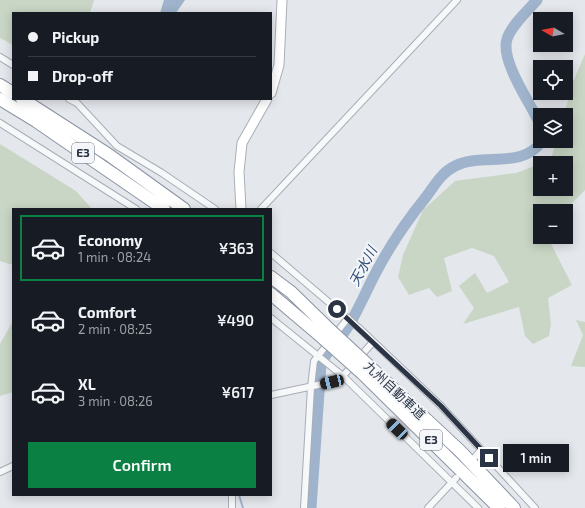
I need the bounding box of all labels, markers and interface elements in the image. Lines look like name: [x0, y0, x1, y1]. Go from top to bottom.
north arrow: [533, 12, 573, 52]
map controls: [533, 12, 573, 244]
text: Pickup: [52, 28, 99, 46]
button: locate: [533, 60, 573, 100]
text: Drop-off: [52, 67, 113, 85]
button: layers: [533, 108, 573, 148]
road number: E3: [72, 143, 94, 163]
button: +: [533, 156, 573, 196]
button: −: [533, 204, 573, 244]
icon: car: [30, 230, 66, 266]
text: Economy: [78, 231, 143, 249]
text: ¥363: [219, 239, 254, 257]
water label: 天水川: [345, 241, 381, 288]
text: 1 min · 08:24: [78, 249, 151, 265]
route start: [328, 300, 346, 318]
icon: car: [30, 302, 66, 338]
text: Comfort: [78, 303, 136, 321]
text: ¥490: [217, 311, 254, 329]
text: 2 min · 08:25: [78, 321, 152, 337]
street label: 九州自動車道: [361, 358, 429, 422]
car: [319, 373, 345, 391]
icon: car: [30, 374, 66, 410]
text: XL: [78, 375, 96, 393]
text: ¥617: [222, 383, 254, 401]
text: 3 min · 08:26: [78, 393, 153, 409]
car: [384, 416, 410, 442]
road number: E3: [420, 430, 442, 450]
button: Confirm: [28, 442, 256, 488]
callout: 1 min: [503, 444, 569, 472]
route end: [480, 449, 498, 467]
text: 1 min: [521, 450, 551, 466]

